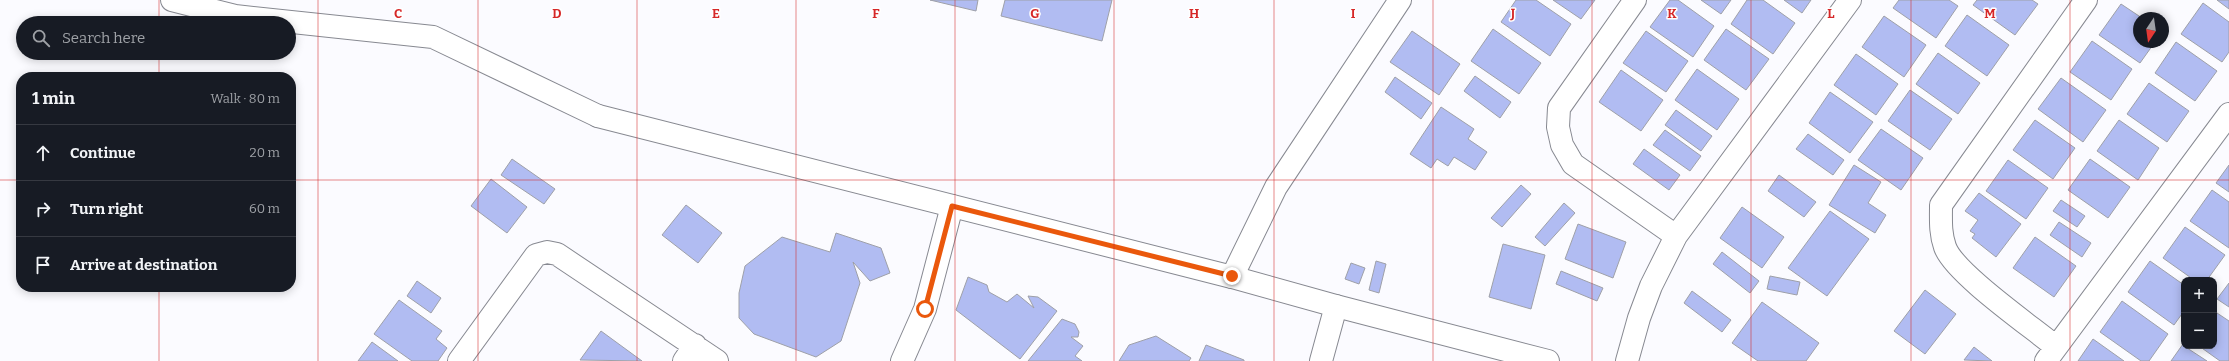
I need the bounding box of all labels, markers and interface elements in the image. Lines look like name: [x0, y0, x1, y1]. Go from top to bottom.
text: C: [394, 6, 402, 21]
text: D: [552, 6, 562, 21]
text: E: [712, 6, 720, 21]
text: F: [872, 6, 880, 21]
text: G: [1030, 6, 1040, 21]
text: H: [1189, 6, 1199, 21]
text: I: [1351, 6, 1356, 21]
text: J: [1510, 6, 1516, 21]
text: K: [1667, 6, 1677, 21]
text: L: [1827, 6, 1835, 21]
text: M: [1984, 6, 1996, 21]
north arrow: [2133, 12, 2169, 48]
search box: [16, 16, 296, 60]
icon: search: [30, 27, 52, 49]
text: Search here: [62, 29, 145, 47]
text: 1 min: [32, 88, 75, 109]
text: Walk · 80 m: [210, 91, 280, 106]
icon: ahead: [32, 142, 54, 164]
text: Continue: [70, 144, 136, 162]
text: 20 m: [250, 145, 280, 160]
icon: right: [32, 198, 54, 220]
text: Turn right: [70, 200, 143, 218]
text: 60 m: [249, 201, 280, 216]
icon: arrive: [32, 254, 54, 276]
text: Arrive at destination: [70, 256, 217, 274]
route end: [1223, 267, 1241, 285]
map controls: [2181, 277, 2217, 349]
button: +: [2181, 277, 2217, 313]
route start: [916, 300, 934, 318]
button: −: [2181, 313, 2217, 349]

